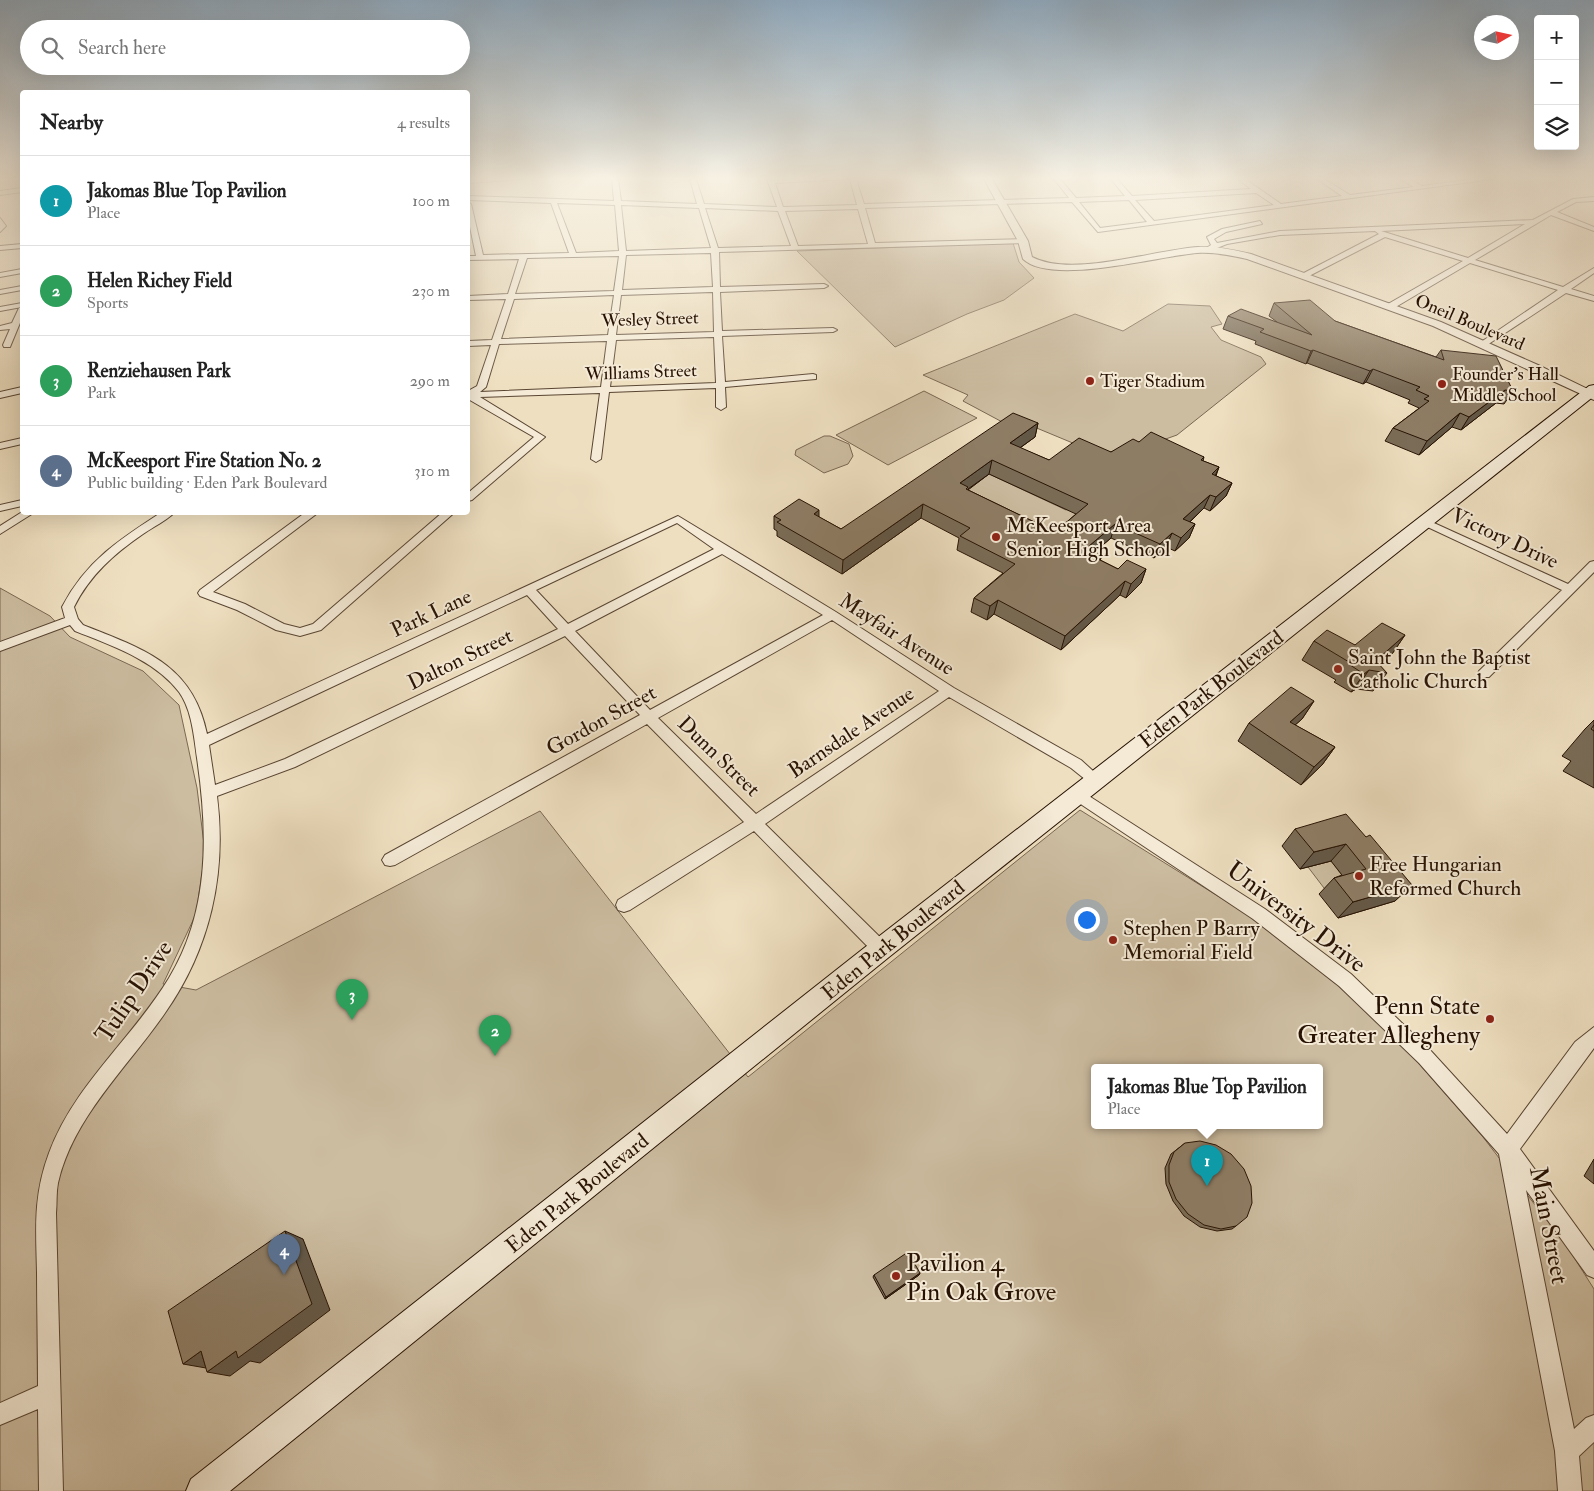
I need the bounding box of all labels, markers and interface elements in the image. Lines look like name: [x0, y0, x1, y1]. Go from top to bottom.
north arrow: [1474, 15, 1519, 60]
map controls: [1534, 15, 1579, 150]
button: +: [1534, 15, 1579, 60]
search box: [20, 20, 470, 75]
icon: search: [38, 34, 66, 62]
text: Search here: [78, 36, 166, 60]
button: −: [1534, 60, 1579, 105]
button: layers: [1534, 105, 1579, 150]
text: Nearby: [40, 109, 103, 136]
text: 4 results: [397, 113, 450, 133]
text: Jakomas Blue Top Pavilion: [87, 179, 287, 203]
text: 1: [53, 191, 59, 211]
text: 100 m: [412, 191, 450, 211]
text: Place: [87, 203, 120, 223]
text: Helen Richey Field: [87, 269, 232, 293]
text: 2: [52, 281, 60, 301]
text: 230 m: [412, 281, 450, 301]
street label: Oneil Boulevard: [1411, 289, 1528, 356]
text: Sports: [87, 293, 128, 313]
street label: Wesley Street: [600, 306, 699, 333]
text: Renziehausen Park: [87, 359, 231, 383]
street label: Williams Street: [584, 359, 697, 386]
place label: Founder's Hall Middle School: [1452, 363, 1559, 407]
place label: Tiger Stadium: [1100, 370, 1205, 393]
text: 3: [53, 371, 59, 391]
text: 290 m: [410, 371, 450, 391]
marker: Tiger Stadium: [1084, 375, 1096, 387]
marker: Founder's Hall Middle School: [1436, 378, 1448, 390]
text: Park: [87, 383, 116, 403]
text: McKeesport Fire Station No. 2: [87, 449, 321, 473]
text: 4: [52, 461, 60, 481]
text: 310 m: [414, 461, 450, 481]
text: Public building · Eden Park Boulevard: [87, 473, 327, 493]
street label: Victory Drive: [1447, 502, 1563, 575]
place label: McKeesport Area Senior High School: [1006, 512, 1171, 563]
marker: McKeesport Area Senior High School: [990, 531, 1002, 543]
street label: Park Lane: [386, 583, 476, 644]
street label: Mayfair Avenue: [834, 587, 960, 682]
street label: Dalton Street: [403, 622, 517, 697]
street label: Eden Park Boulevard: [1133, 624, 1290, 754]
place label: Saint John the Baptist Catholic Church: [1348, 644, 1531, 695]
marker: Saint John the Baptist Catholic Church: [1332, 663, 1344, 675]
street label: Gordon Street: [541, 679, 661, 762]
street label: Barnsdale Avenue: [783, 680, 920, 785]
street label: Dunn Street: [672, 710, 766, 803]
place label: Free Hungarian Reformed Church: [1369, 851, 1521, 902]
street label: University Drive: [1220, 855, 1372, 980]
marker: Free Hungarian Reformed Church: [1353, 870, 1365, 882]
street label: Eden Park Boulevard: [816, 874, 971, 1006]
your location: [1074, 907, 1100, 933]
place label: Stephen P Barry Memorial Field: [1123, 915, 1261, 966]
marker: Stephen P Barry Memorial Field: [1107, 934, 1119, 946]
street label: Tulip Drive: [89, 935, 180, 1049]
pin: 3: [336, 979, 368, 1020]
place label: Penn State Greater Allegheny: [1297, 991, 1481, 1051]
marker: Penn State Greater Allegheny: [1484, 1013, 1496, 1025]
pin: 2: [479, 1015, 511, 1056]
popup: [1091, 1064, 1323, 1129]
text: Jakomas Blue Top Pavilion: [1107, 1075, 1307, 1099]
text: Place: [1107, 1099, 1140, 1119]
street label: Eden Park Boulevard: [500, 1127, 655, 1259]
pin: 1: [1191, 1145, 1223, 1186]
street label: Main Street: [1522, 1164, 1575, 1287]
pin: 4: [268, 1234, 300, 1275]
place label: Pavilion 4 Pin Oak Grove: [906, 1248, 1056, 1308]
marker: Pavilion 4 Pin Oak Grove: [890, 1270, 902, 1282]

